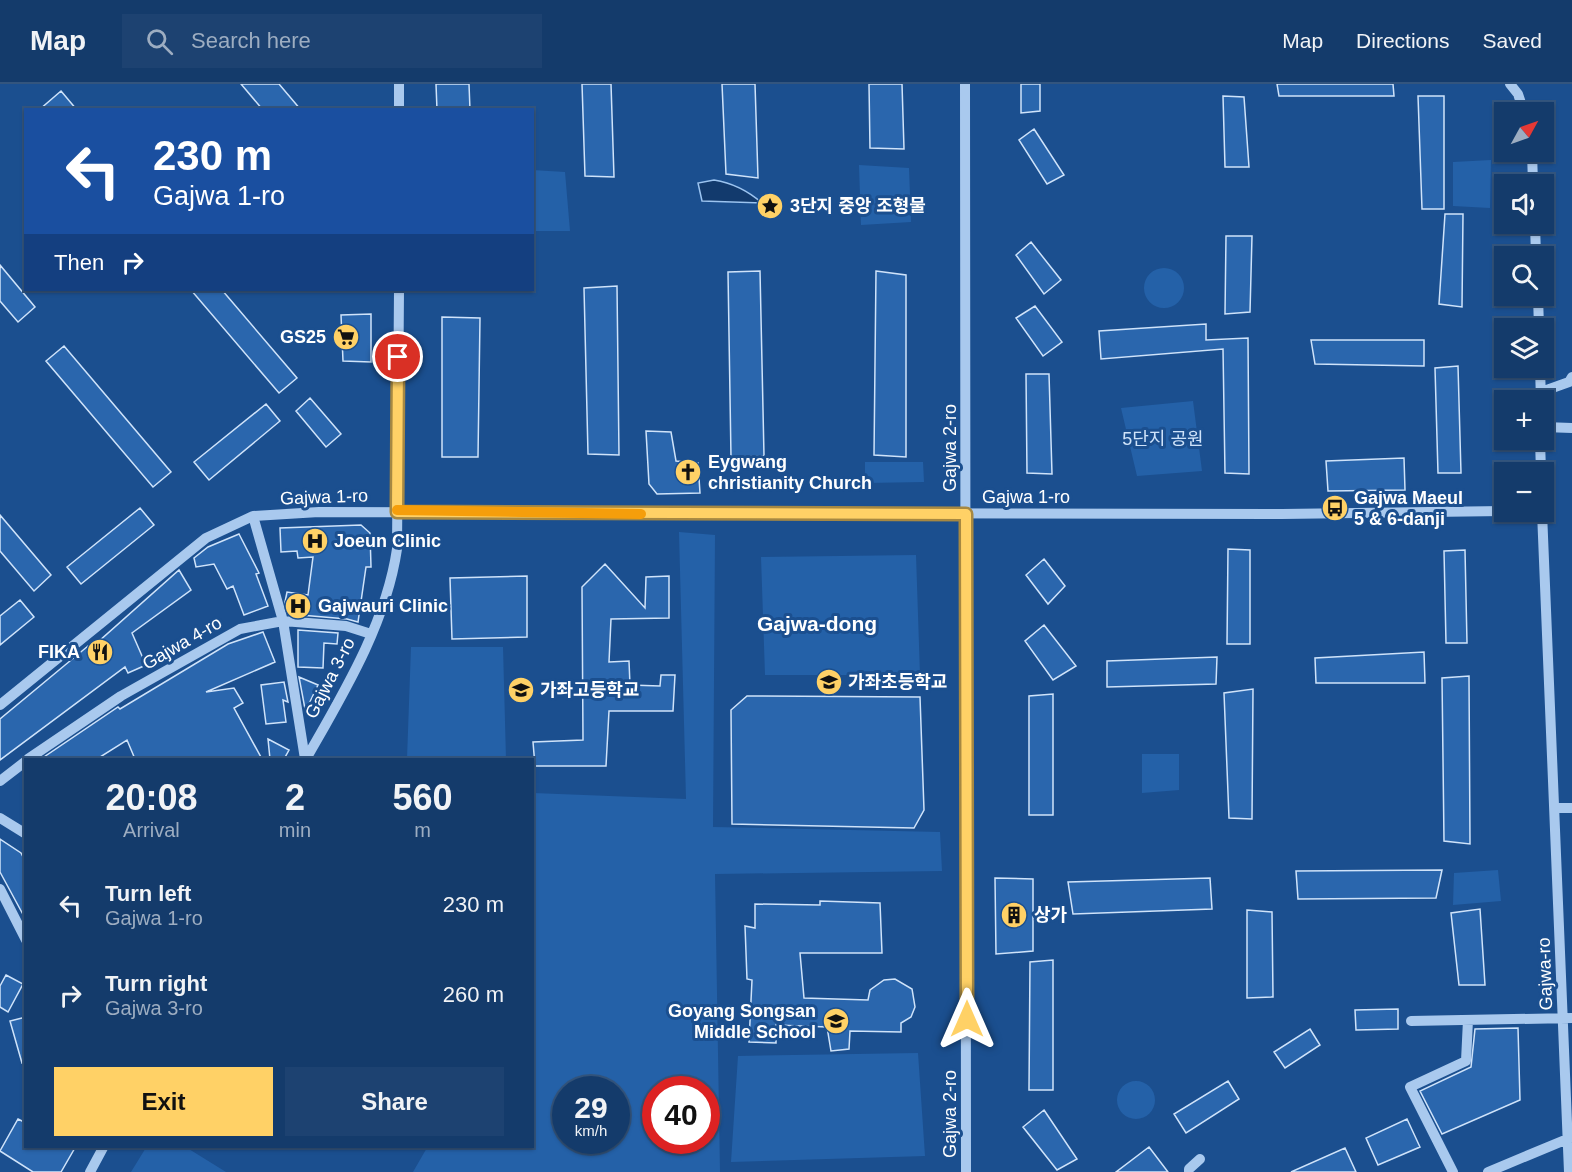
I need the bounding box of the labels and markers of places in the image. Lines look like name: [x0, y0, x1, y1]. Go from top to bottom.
place icon: 3단지 중앙 조형물: [755, 191, 785, 221]
place label: 3단지 중앙 조형물: [790, 196, 926, 216]
supermarket icon: GS25: [331, 322, 361, 352]
place label: GS25: [280, 327, 326, 347]
pin: [372, 331, 423, 382]
place label: Eygwang christianity Church: [708, 452, 872, 493]
church icon: Eygwang christianity Church: [673, 457, 703, 487]
place label: Gajwa Maeul 5 & 6-danji: [1354, 488, 1463, 529]
bus stop icon: Gajwa Maeul 5 & 6-danji: [1320, 493, 1350, 523]
hospital icon: Joeun Clinic: [300, 526, 330, 556]
place label: Joeun Clinic: [334, 531, 441, 551]
hospital icon: Gajwauri Clinic: [283, 591, 313, 621]
place label: Gajwauri Clinic: [318, 596, 448, 616]
restaurant icon: FIKA: [85, 637, 115, 667]
place label: FIKA: [38, 642, 80, 662]
school or university icon: 가좌초등학교: [814, 667, 844, 697]
place label: 가좌초등학교: [848, 672, 947, 692]
school or university icon: 가좌고등학교: [506, 675, 536, 705]
place label: 가좌고등학교: [540, 680, 639, 700]
building icon: 상가: [999, 900, 1029, 930]
place label: 상가: [1034, 905, 1068, 925]
place label: Goyang Songsan Middle School: [668, 1001, 816, 1042]
school or university icon: Goyang Songsan Middle School: [821, 1006, 851, 1036]

